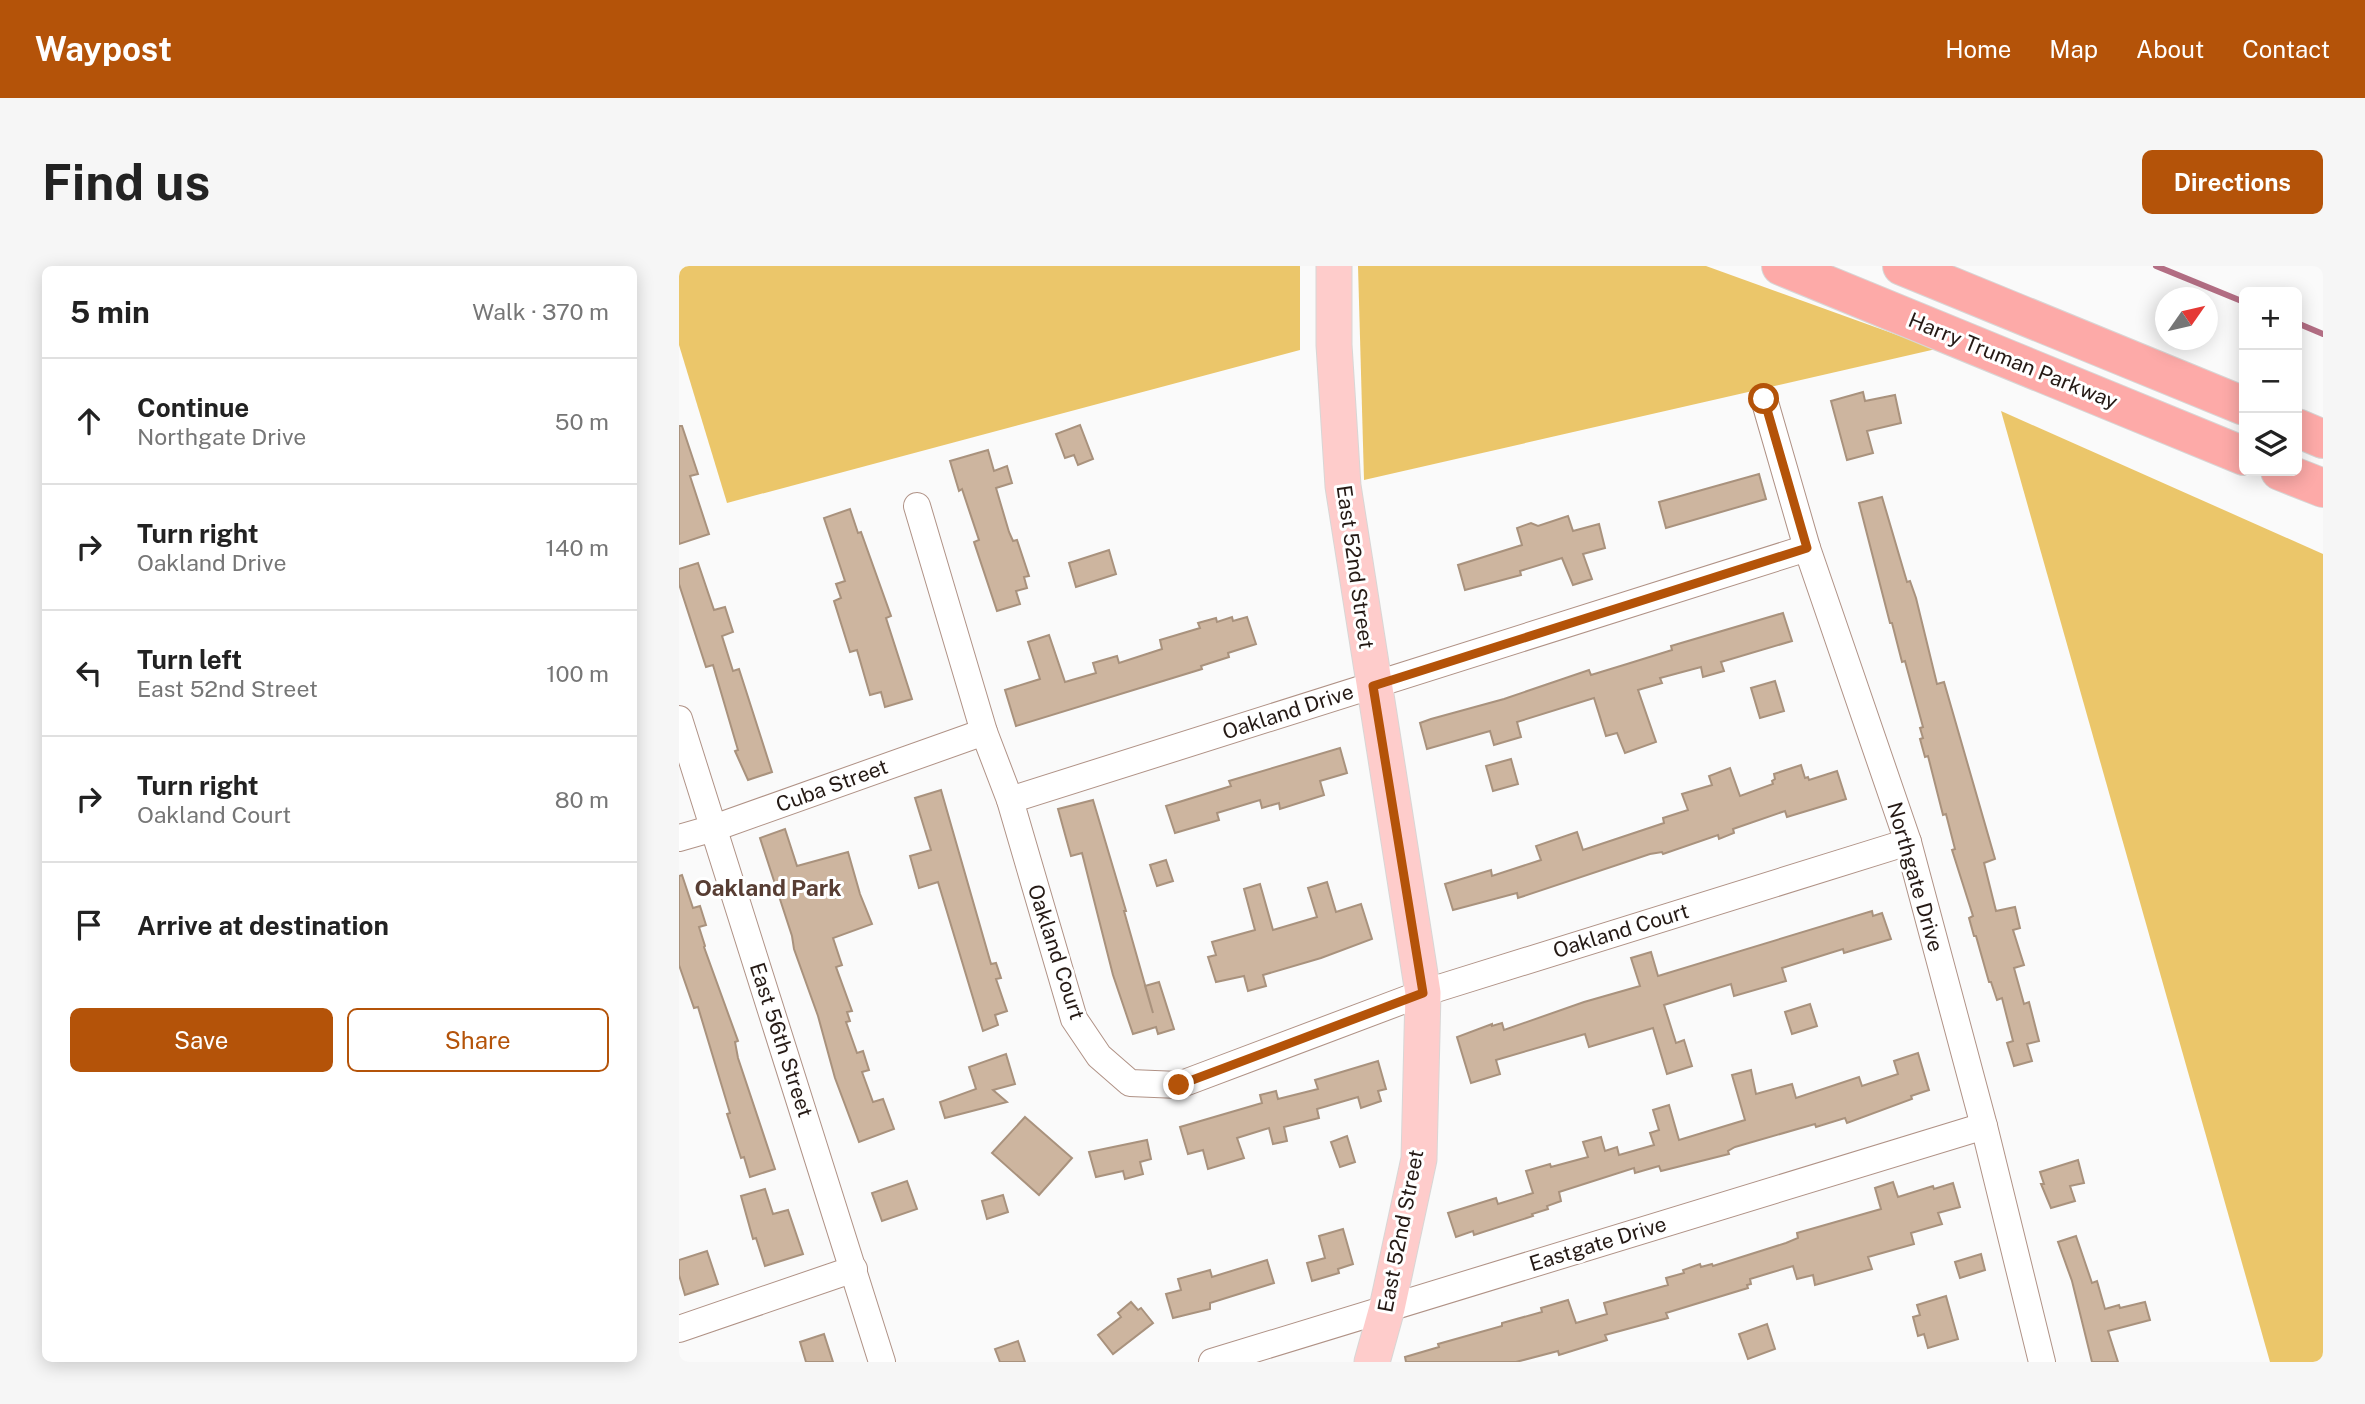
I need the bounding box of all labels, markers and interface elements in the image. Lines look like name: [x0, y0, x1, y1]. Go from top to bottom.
text: Waypost: [35, 30, 172, 68]
text: Home: [1945, 35, 2011, 63]
text: Map: [2049, 35, 2098, 63]
text: About: [2136, 35, 2204, 63]
text: Contact: [2242, 35, 2330, 63]
button: Directions: [2142, 150, 2323, 214]
text: Find us: [42, 153, 210, 211]
north arrow: [2155, 287, 2218, 350]
map controls: [2239, 287, 2302, 476]
button: +: [2239, 287, 2302, 350]
text: 5 min: [70, 294, 150, 330]
text: Walk · 370 m: [472, 298, 609, 325]
street label: Harry Truman Parkway: [1905, 307, 2122, 414]
button: −: [2239, 350, 2302, 413]
route start: [1748, 383, 1779, 414]
text: Continue: [137, 392, 249, 423]
icon: ahead: [70, 402, 108, 440]
text: 50 m: [555, 408, 609, 435]
button: layers: [2239, 413, 2302, 476]
text: Northgate Drive: [137, 423, 306, 450]
street label: East 52nd Street: [1332, 483, 1379, 650]
text: Turn right: [137, 518, 259, 549]
icon: right: [70, 528, 108, 566]
text: 140 m: [546, 534, 609, 561]
text: Oakland Drive: [137, 549, 286, 576]
text: Turn left: [137, 644, 242, 675]
icon: left: [70, 654, 108, 692]
text: 100 m: [546, 660, 609, 687]
text: East 52nd Street: [137, 675, 318, 702]
street label: Oakland Drive: [1219, 679, 1357, 744]
street label: Cuba Street: [772, 754, 891, 817]
text: Turn right: [137, 770, 259, 801]
icon: right: [70, 780, 108, 818]
text: 80 m: [555, 786, 609, 813]
street label: Northgate Drive: [1882, 799, 1949, 955]
text: Oakland Court: [137, 801, 291, 828]
district label: Oakland Park: [694, 874, 842, 901]
street label: Oakland Court: [1023, 881, 1090, 1023]
street label: Oakland Court: [1550, 898, 1692, 963]
icon: arrive: [70, 906, 108, 944]
text: Arrive at destination: [137, 910, 389, 941]
street label: East 56th Street: [745, 959, 818, 1120]
button: Save: [70, 1008, 333, 1072]
button: Share: [347, 1008, 609, 1072]
route end: [1163, 1069, 1194, 1100]
street label: East 52nd Street: [1372, 1147, 1429, 1314]
street label: Eastgate Drive: [1526, 1211, 1669, 1276]

